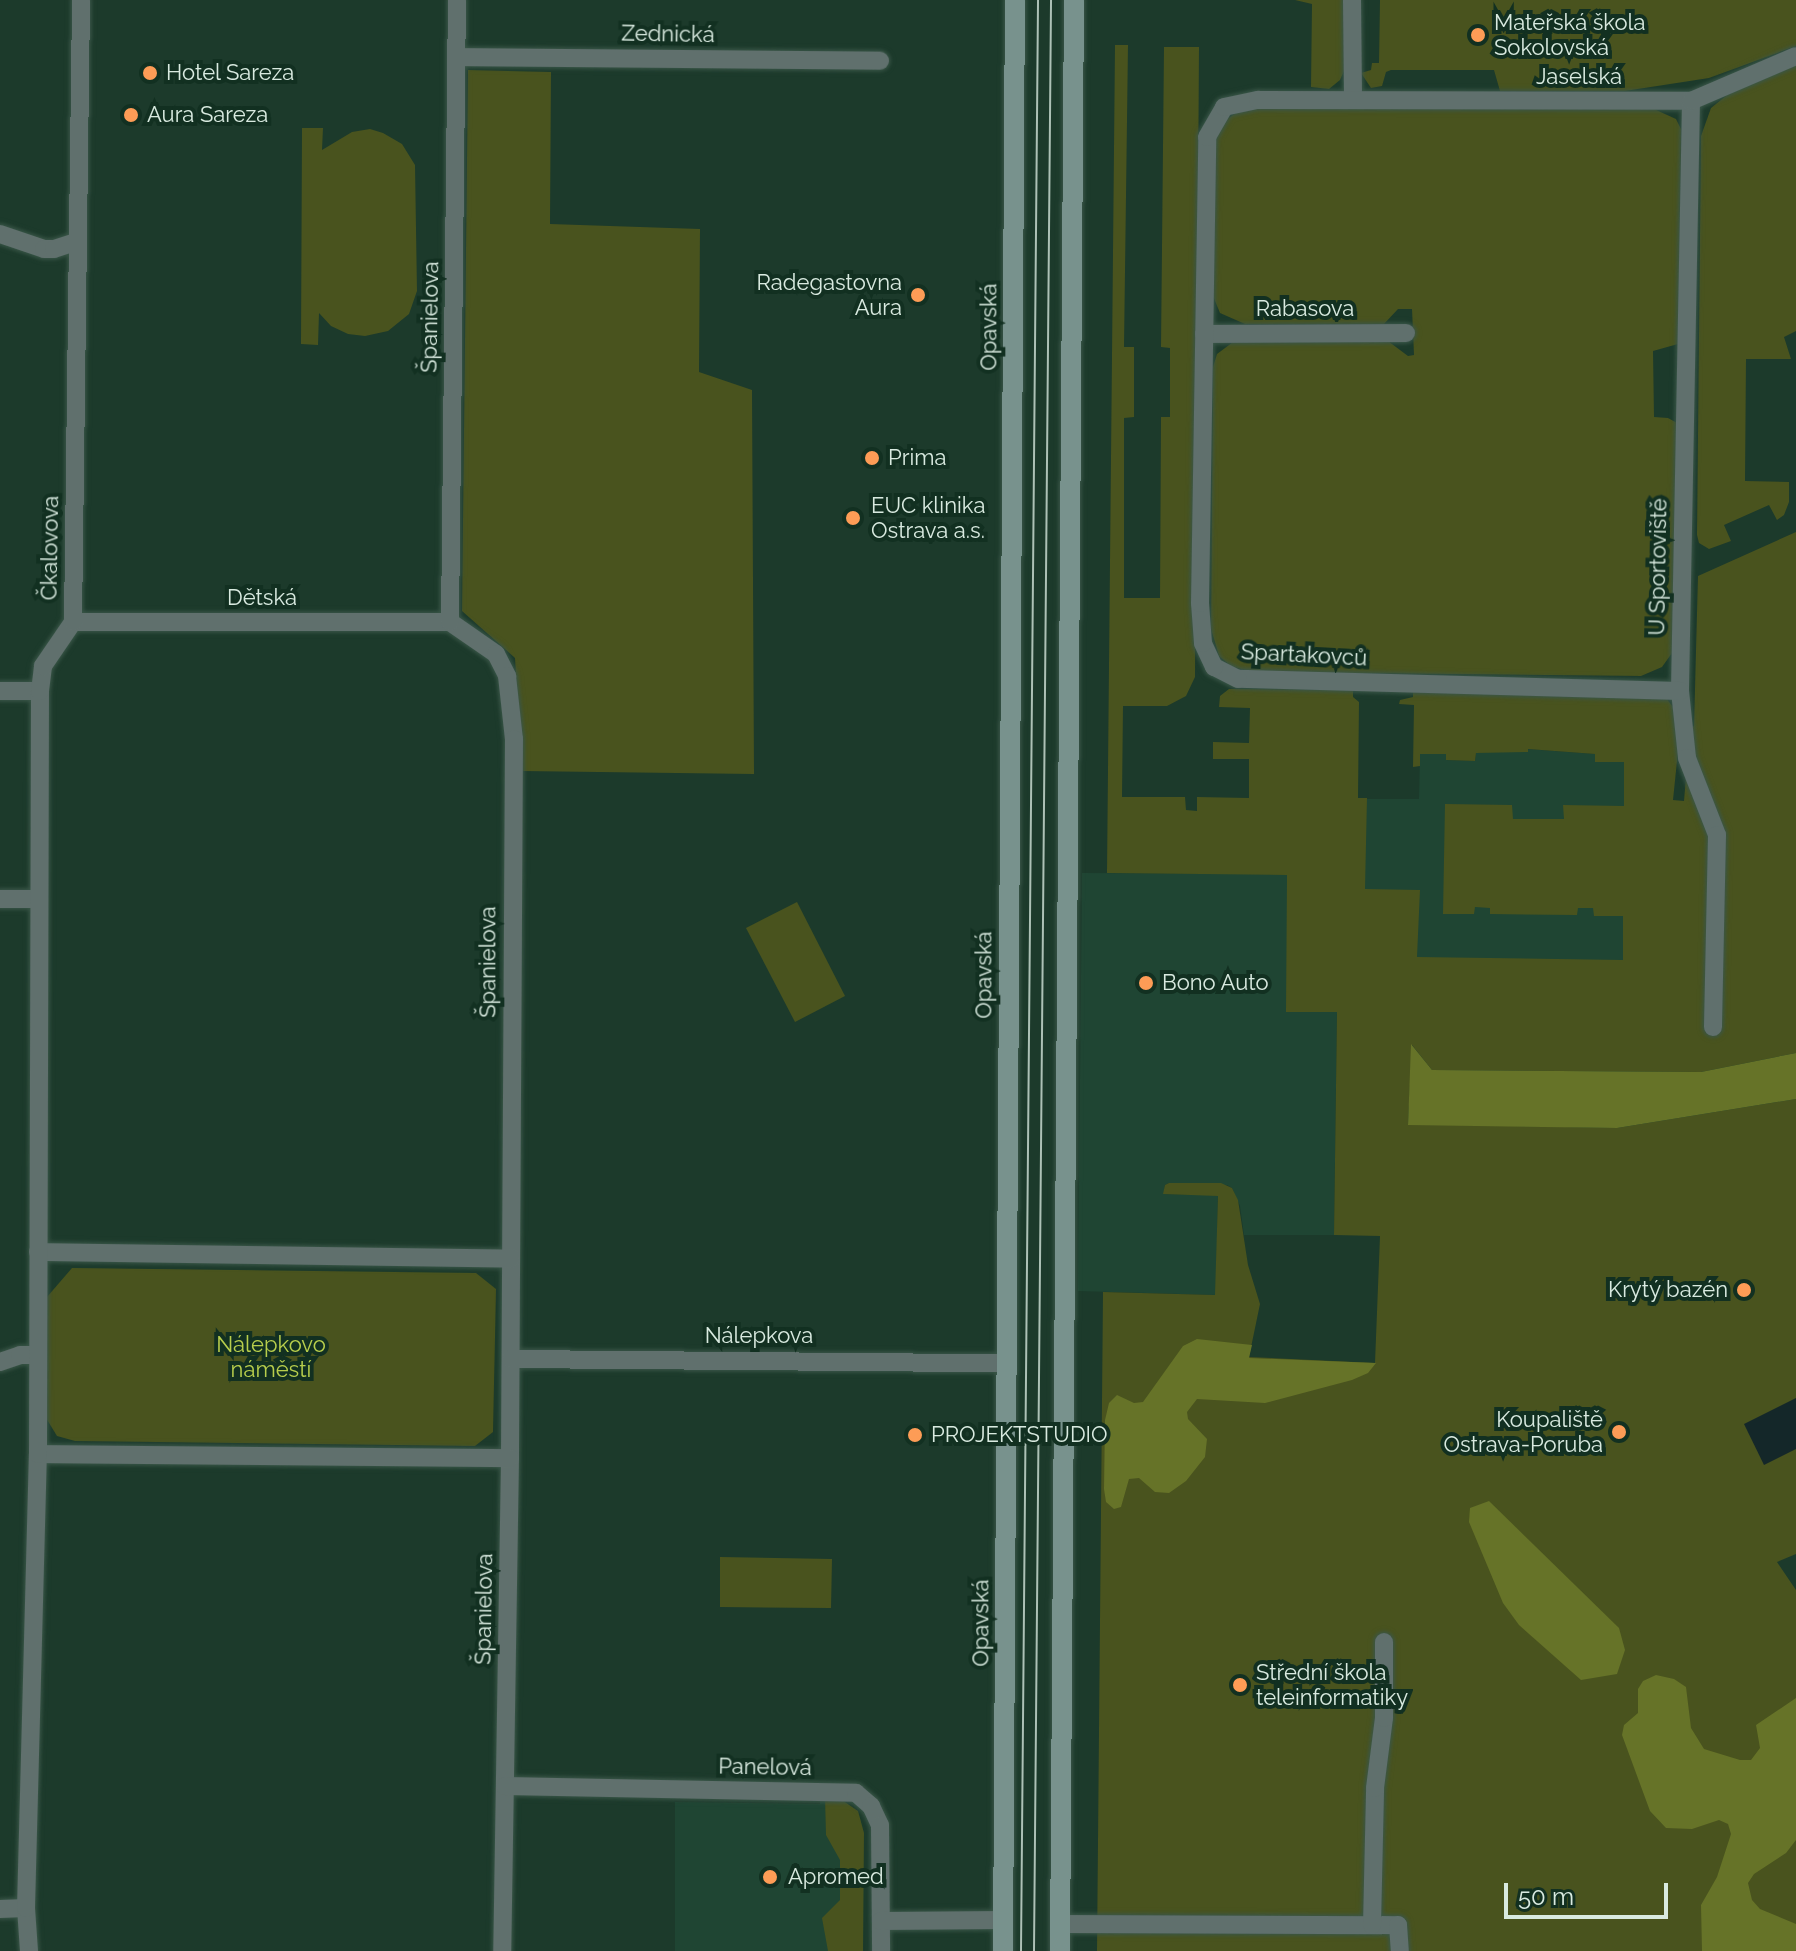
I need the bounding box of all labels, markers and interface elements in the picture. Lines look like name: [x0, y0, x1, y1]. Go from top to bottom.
place label: Mateřská škola Sokolovská: [1494, 9, 1645, 60]
street label: Zednická: [621, 20, 715, 48]
marker: Mateřská škola Sokolovská: [1469, 26, 1487, 44]
place label: Hotel Sareza: [166, 60, 295, 86]
marker: Hotel Sareza: [141, 64, 159, 82]
street label: Jaselská: [1536, 64, 1622, 90]
place label: Aura Sareza: [147, 102, 268, 128]
marker: Aura Sareza: [122, 106, 140, 124]
street label: Španielova: [416, 261, 444, 373]
place label: Radegastovna Aura: [757, 269, 902, 320]
street label: Opavská: [976, 283, 1002, 371]
marker: Radegastovna Aura: [909, 286, 927, 304]
street label: Rabasova: [1256, 296, 1354, 322]
place label: Prima: [888, 445, 946, 471]
marker: Prima: [863, 449, 881, 467]
place label: EUC klinika Ostrava a.s.: [871, 492, 985, 544]
street label: Čkalovova: [36, 495, 64, 601]
street label: U Sportoviště: [1644, 498, 1672, 636]
marker: EUC klinika Ostrava a.s.: [842, 507, 864, 529]
street label: Dětská: [227, 585, 297, 611]
street label: Spartakovců: [1240, 639, 1368, 671]
street label: Španielova: [475, 906, 501, 1018]
street label: Opavská: [971, 931, 997, 1019]
place label: Bono Auto: [1162, 970, 1269, 996]
marker: Bono Auto: [1137, 974, 1155, 992]
place label: Krytý bazén: [1607, 1277, 1728, 1303]
marker: Krytý bazén: [1735, 1281, 1753, 1299]
street label: Nálepkova: [705, 1323, 813, 1349]
park label: Nálepkovo náměstí: [216, 1331, 326, 1382]
place label: Koupaliště Ostrava-Poruba: [1444, 1406, 1603, 1458]
place label: PROJEKTSTUDIO: [931, 1422, 1108, 1448]
marker: Koupaliště Ostrava-Poruba: [1610, 1423, 1628, 1441]
marker: PROJEKTSTUDIO: [906, 1426, 924, 1444]
street label: Španielova: [470, 1553, 498, 1665]
street label: Opavská: [968, 1579, 994, 1667]
place label: Střední škola teleinformatiky: [1256, 1659, 1408, 1710]
marker: Střední škola teleinformatiky: [1231, 1676, 1249, 1694]
street label: Panelová: [718, 1753, 812, 1781]
place label: Apromed: [788, 1864, 884, 1890]
marker: Apromed: [759, 1866, 781, 1888]
scale bar: [1508, 1867, 1672, 1917]
text: 50 m: [1518, 1882, 1574, 1911]

